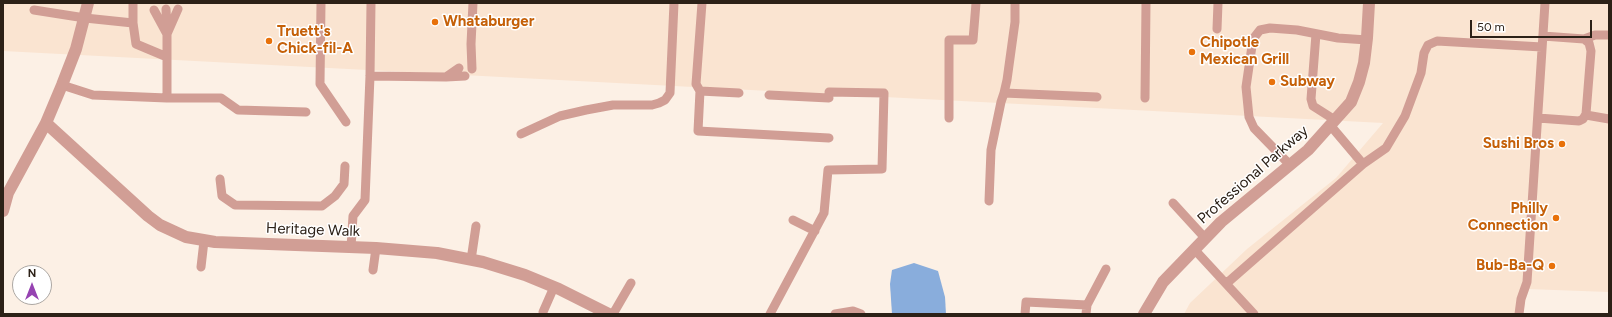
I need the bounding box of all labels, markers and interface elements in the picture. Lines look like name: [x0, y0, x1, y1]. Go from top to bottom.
scale bar: [1472, 12, 1594, 38]
place label: Whataburger: [443, 13, 534, 31]
marker: Whataburger: [430, 17, 440, 27]
text: 50 m: [1477, 20, 1505, 34]
place label: Truett's Chick-fil-A: [277, 23, 353, 58]
place label: Chipotle Mexican Grill: [1200, 34, 1289, 69]
marker: Truett's Chick-fil-A: [264, 36, 274, 46]
marker: Chipotle Mexican Grill: [1187, 47, 1197, 57]
place label: Subway: [1280, 73, 1335, 91]
marker: Subway: [1267, 77, 1277, 87]
street label: Professional Parkway: [1194, 122, 1312, 228]
place label: Sushi Bros: [1483, 135, 1554, 153]
marker: Sushi Bros: [1557, 139, 1567, 149]
place label: Philly Connection: [1468, 200, 1548, 235]
marker: Philly Connection: [1551, 213, 1561, 223]
street label: Heritage Walk: [266, 219, 360, 241]
place label: Bub-Ba-Q: [1476, 257, 1544, 275]
marker: Bub-Ba-Q: [1547, 261, 1557, 271]
north arrow: [12, 265, 52, 305]
text: N: [28, 267, 36, 280]

